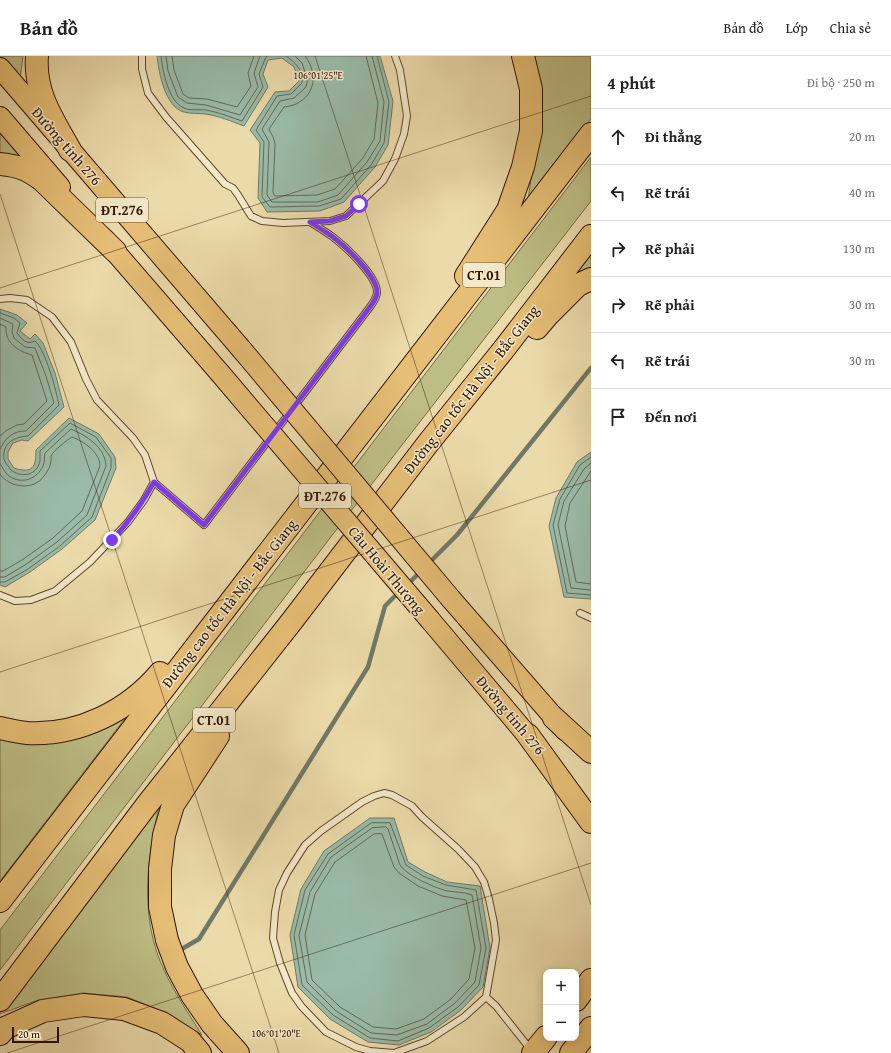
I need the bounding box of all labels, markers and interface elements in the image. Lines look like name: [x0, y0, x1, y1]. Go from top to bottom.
text: Bản đồ: [20, 14, 78, 42]
text: Bản đồ: [724, 18, 764, 38]
text: Lớp: [786, 18, 808, 38]
text: Chia sẻ: [830, 18, 871, 38]
text: 106°01'25"E: [293, 68, 343, 83]
text: 4 phút: [607, 70, 655, 95]
text: Đi bộ · 250 m: [807, 73, 875, 92]
street label: Đường tỉnh 276: [27, 102, 107, 190]
icon: ahead: [607, 126, 629, 148]
text: Đi thẳng: [645, 126, 702, 147]
text: 20 m: [849, 127, 875, 146]
icon: left: [607, 182, 629, 204]
text: Rẽ trái: [645, 182, 690, 203]
text: 40 m: [849, 183, 875, 202]
route start: [350, 195, 368, 213]
road number: ĐT.276: [96, 198, 148, 222]
icon: right: [607, 238, 629, 260]
text: Rẽ phải: [645, 238, 695, 259]
text: 130 m: [843, 239, 875, 258]
road number: CT.01: [463, 263, 505, 287]
icon: right: [607, 294, 629, 316]
text: Rẽ phải: [645, 294, 695, 315]
text: 30 m: [849, 295, 875, 314]
street label: Đường cao tốc Hà Nội - Bắc Giang: [398, 300, 544, 478]
icon: left: [607, 350, 629, 372]
text: Rẽ trái: [645, 350, 690, 371]
text: 30 m: [849, 351, 875, 370]
icon: arrive: [607, 406, 629, 428]
text: Đến nơi: [645, 406, 697, 427]
road number: ĐT.276: [299, 484, 351, 508]
street label: Đường cao tốc Hà Nội - Bắc Giang: [156, 514, 302, 692]
street label: Cầu Hoài Thượng: [344, 521, 431, 619]
route end: [103, 531, 121, 549]
street label: Đường tỉnh 276: [472, 671, 550, 759]
road number: CT.01: [193, 708, 235, 732]
map controls: [543, 969, 579, 1041]
button: +: [543, 969, 579, 1005]
button: −: [543, 1005, 579, 1041]
scale bar: [12, 1025, 59, 1044]
text: 20 m: [18, 1026, 40, 1042]
text: 106°01'20"E: [251, 1026, 301, 1041]

